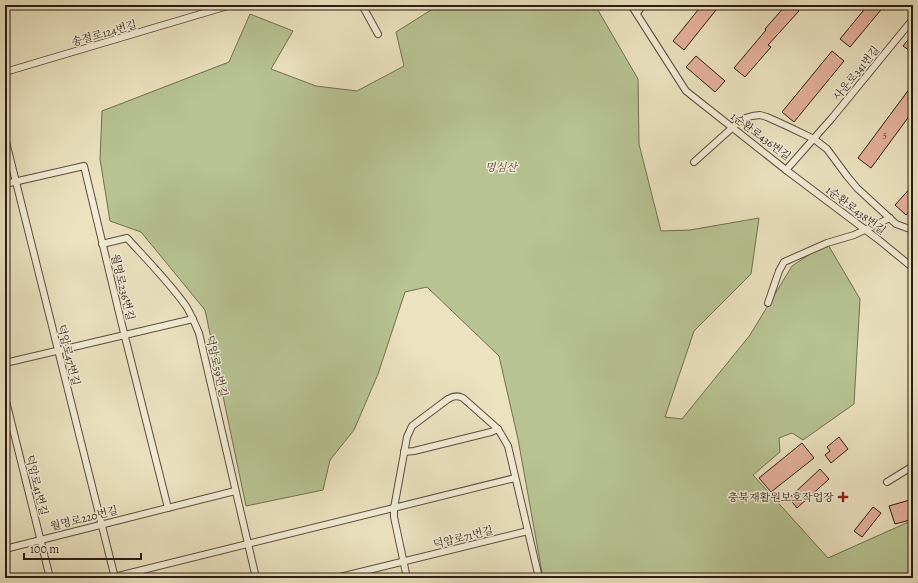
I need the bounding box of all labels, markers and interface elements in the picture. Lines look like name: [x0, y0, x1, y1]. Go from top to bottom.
street label: 송절로124번길: [70, 17, 138, 50]
street label: 사운로341번길: [830, 43, 883, 104]
street label: 1순환로436번길: [728, 109, 794, 164]
house number: 5: [883, 129, 887, 141]
park label: 명심산: [485, 160, 518, 175]
street label: 1순환로438번길: [823, 183, 889, 238]
street label: 월명로236번길: [107, 252, 138, 322]
street label: 덕암로47번길: [54, 323, 83, 387]
street label: 덕암로59번길: [202, 334, 231, 398]
street label: 덕암로41번길: [22, 453, 51, 517]
place label: 충북재활원보호작업장: [728, 490, 834, 505]
marker: 충북재활원보호작업장: [837, 491, 849, 503]
street label: 월명로220번길: [49, 503, 120, 534]
street label: 덕암로71번길: [431, 523, 495, 552]
scale bar: [24, 535, 141, 561]
text: 100 m: [30, 541, 59, 557]

